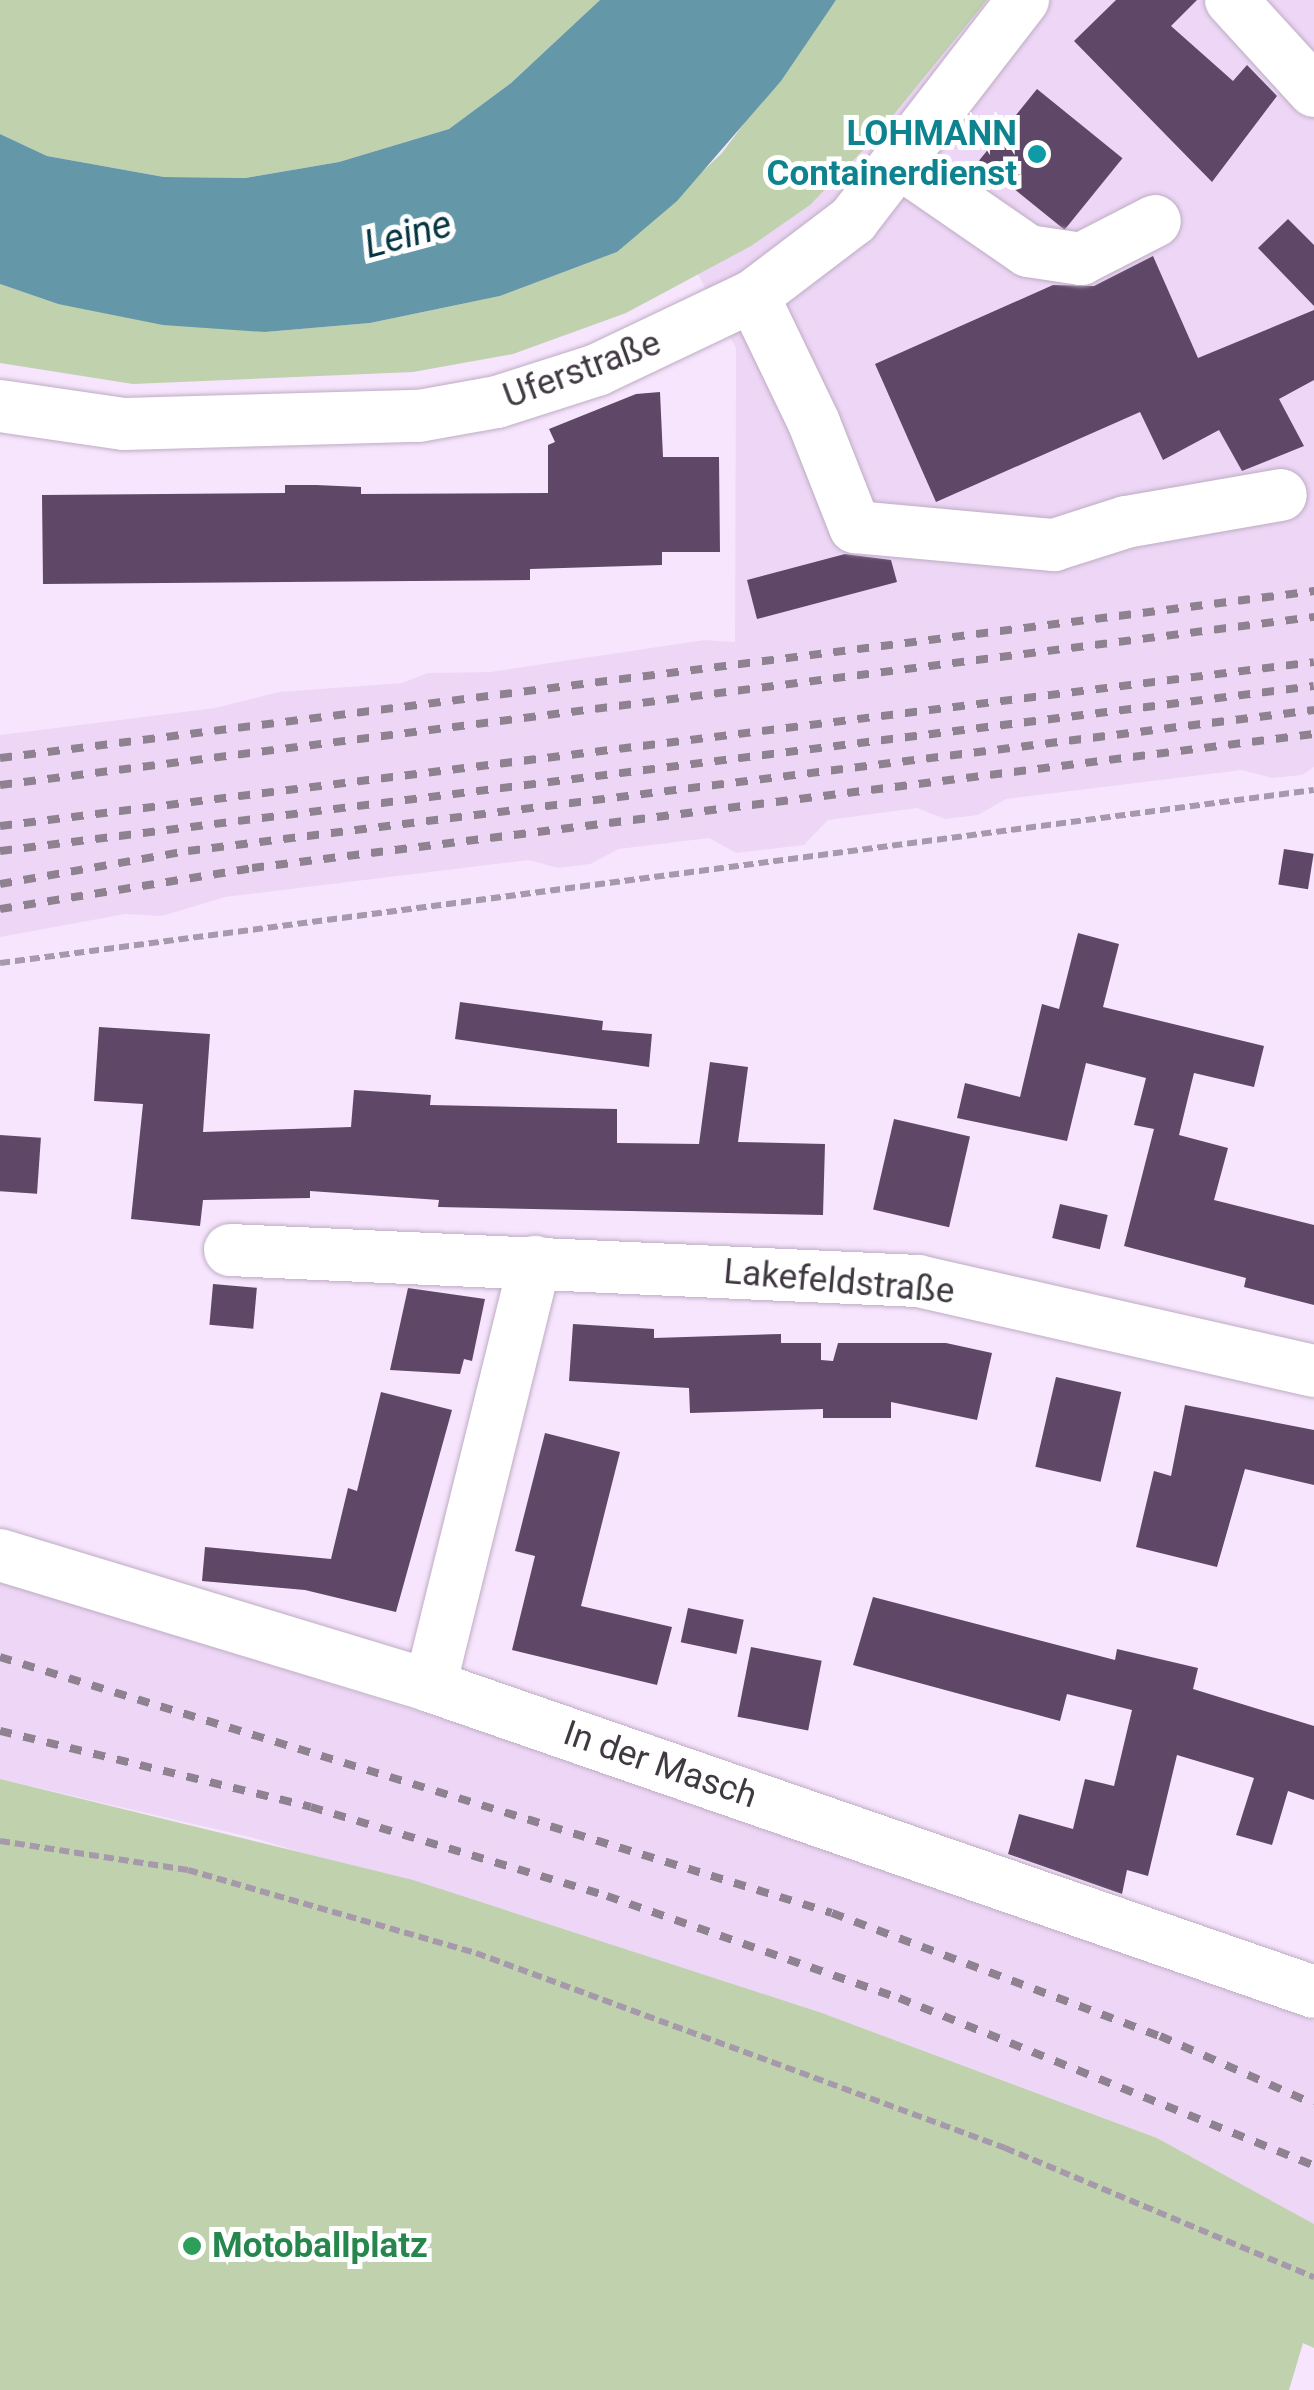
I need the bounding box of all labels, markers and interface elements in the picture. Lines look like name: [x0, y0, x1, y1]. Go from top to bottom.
place label: LOHMANN Containerdienst: [767, 113, 1017, 195]
marker: LOHMANN Containerdienst: [1026, 143, 1048, 165]
water label: Leine: [359, 202, 457, 268]
street label: Uferstraße: [498, 322, 666, 418]
street label: Lakefeldstraße: [722, 1251, 956, 1313]
street label: In der Masch: [558, 1712, 762, 1818]
place label: Motoballplatz: [212, 2225, 428, 2267]
marker: Motoballplatz: [181, 2235, 203, 2257]

